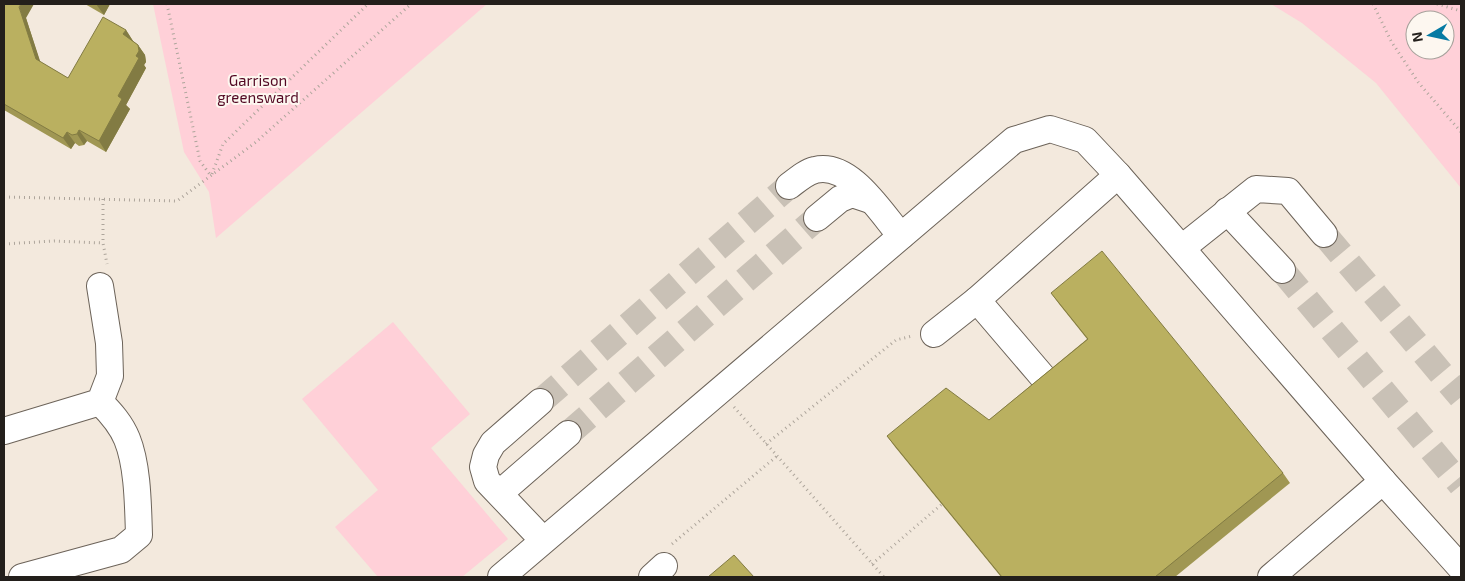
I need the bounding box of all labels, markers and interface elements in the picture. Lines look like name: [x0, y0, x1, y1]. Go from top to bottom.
north arrow: [1405, 10, 1455, 60]
text: N: [1407, 31, 1426, 43]
park label: Garrison greensward: [217, 71, 299, 106]

